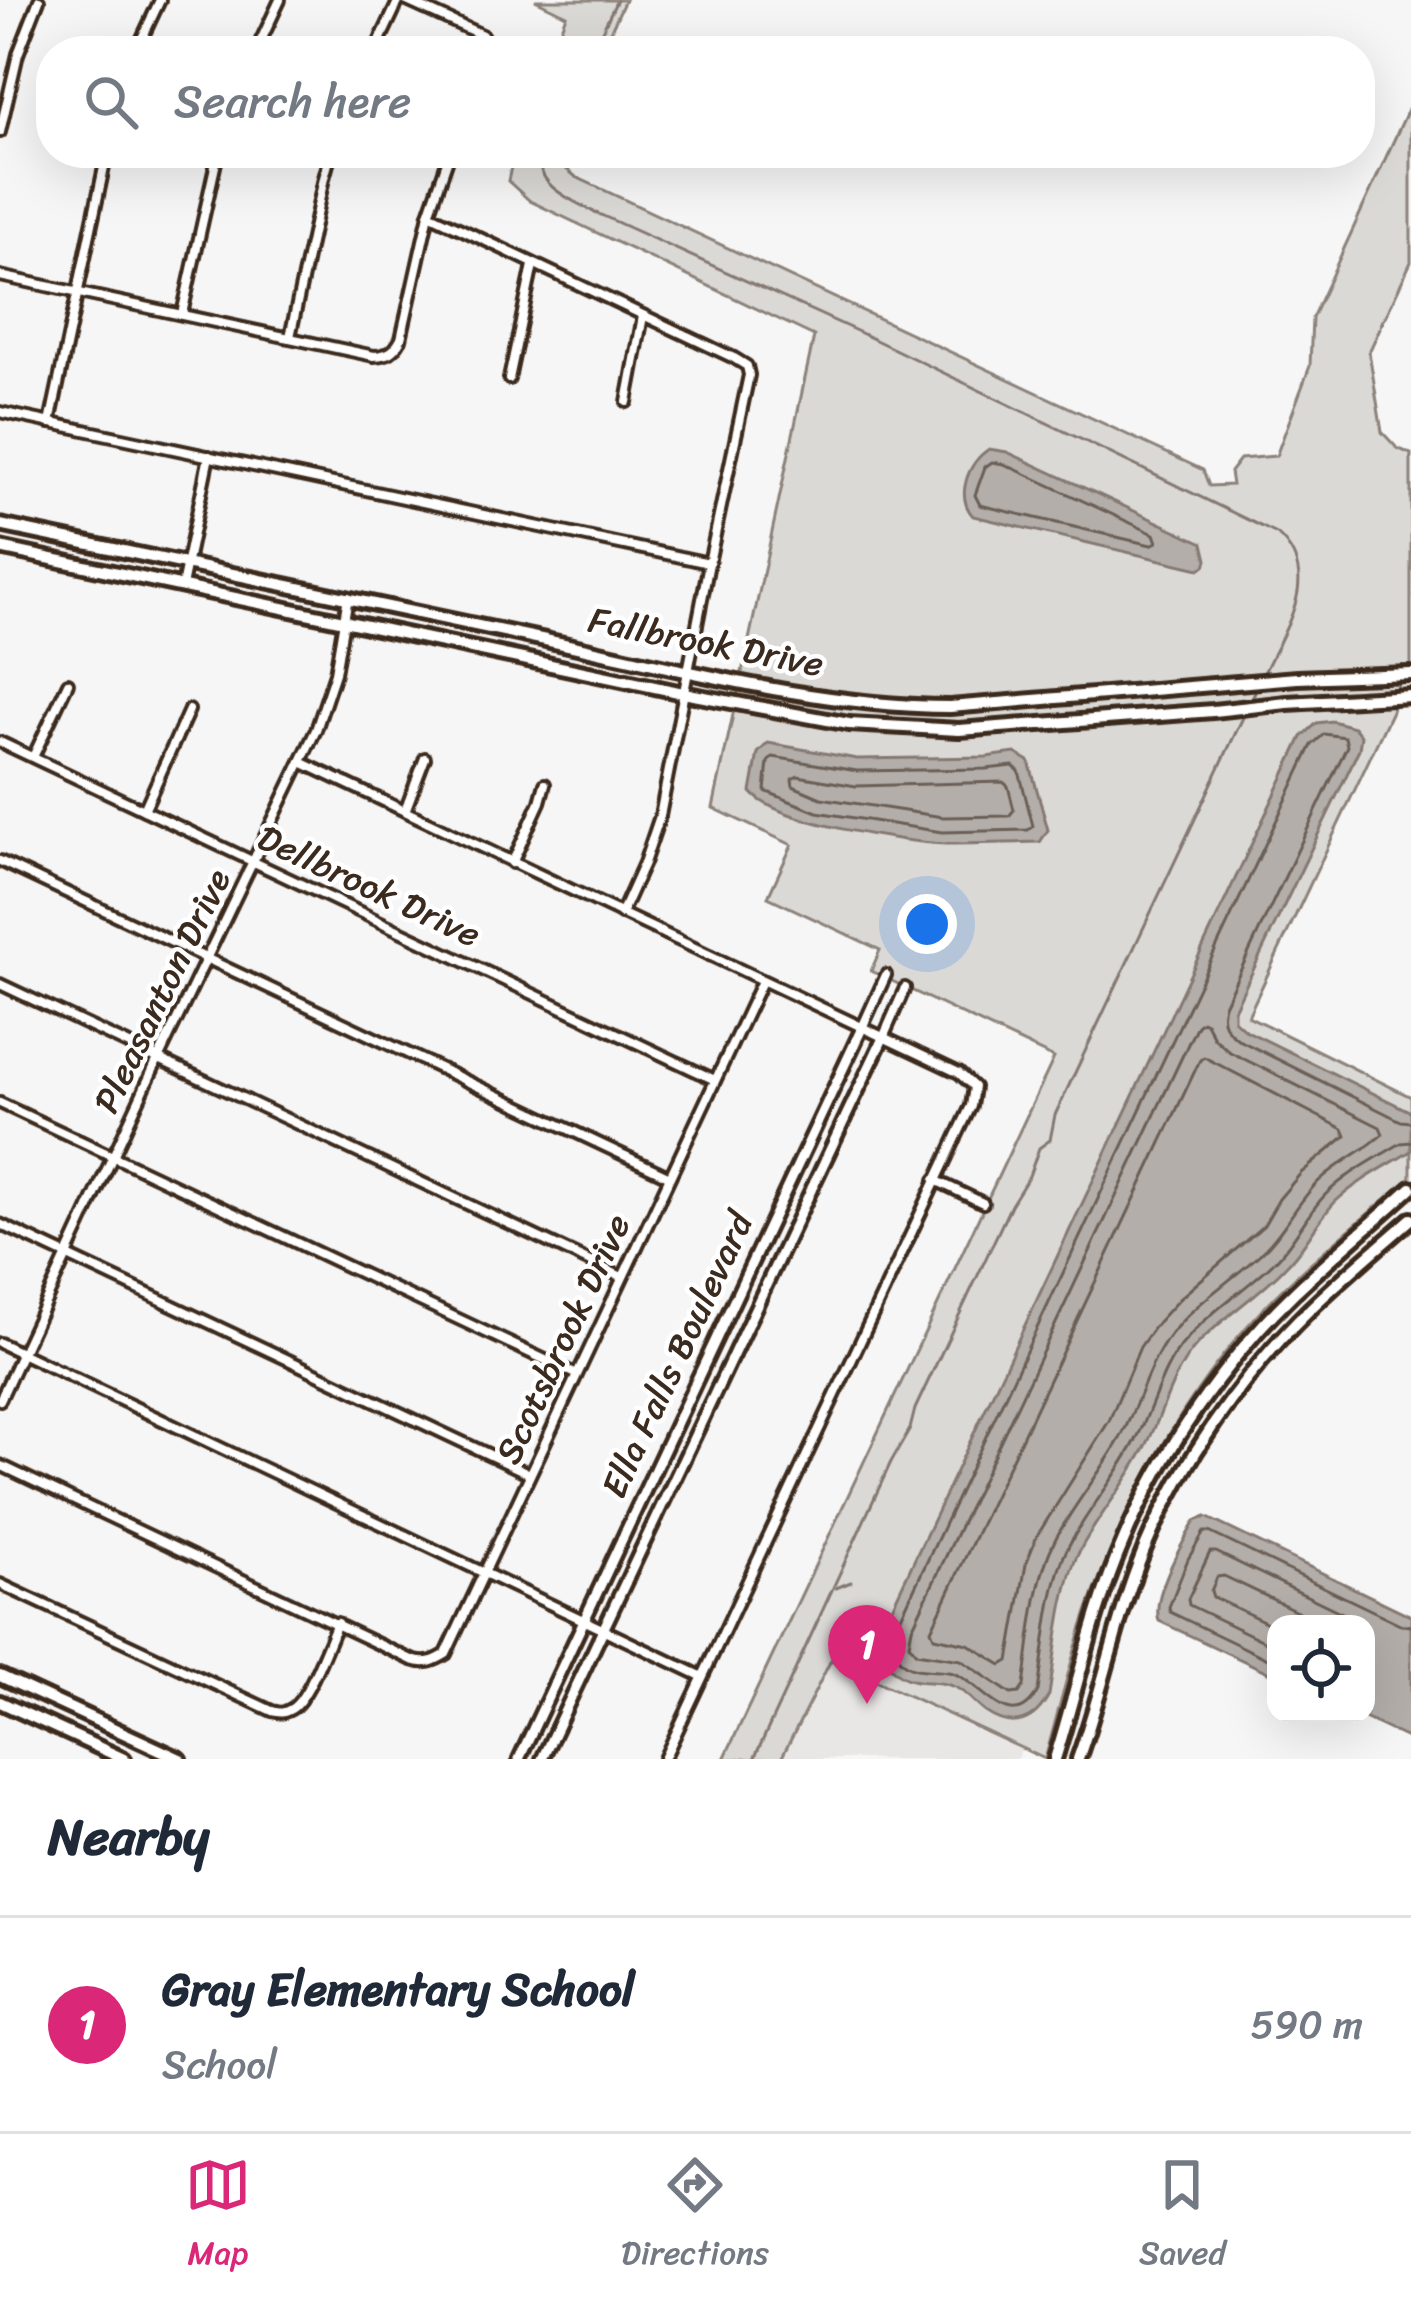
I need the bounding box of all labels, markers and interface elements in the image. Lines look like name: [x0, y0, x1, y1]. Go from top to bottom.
search box: [36, 36, 1375, 168]
text: Search here: [174, 62, 411, 142]
icon: search: [78, 69, 144, 135]
street label: Fallbrook Drive: [583, 588, 829, 696]
street label: Dellbrook Drive: [246, 806, 492, 966]
street label: Pleasanton Drive: [75, 857, 249, 1125]
your location: [897, 894, 957, 954]
street label: Ella Falls Boulevard: [583, 1199, 772, 1509]
street label: Scotsbrook Drive: [477, 1203, 649, 1475]
pin: 1: [828, 1605, 906, 1704]
map controls: [1267, 1615, 1375, 1723]
button: locate: [1267, 1615, 1375, 1723]
text: Nearby: [48, 1792, 209, 1882]
text: Gray Elementary School: [162, 1950, 635, 2030]
text: 1: [79, 1990, 95, 2059]
text: 590 m: [1250, 1990, 1363, 2059]
text: School: [162, 2030, 277, 2099]
tab: Map: [185, 2152, 251, 2282]
tab: Directions: [621, 2152, 769, 2282]
tab: Saved: [1139, 2152, 1226, 2282]

